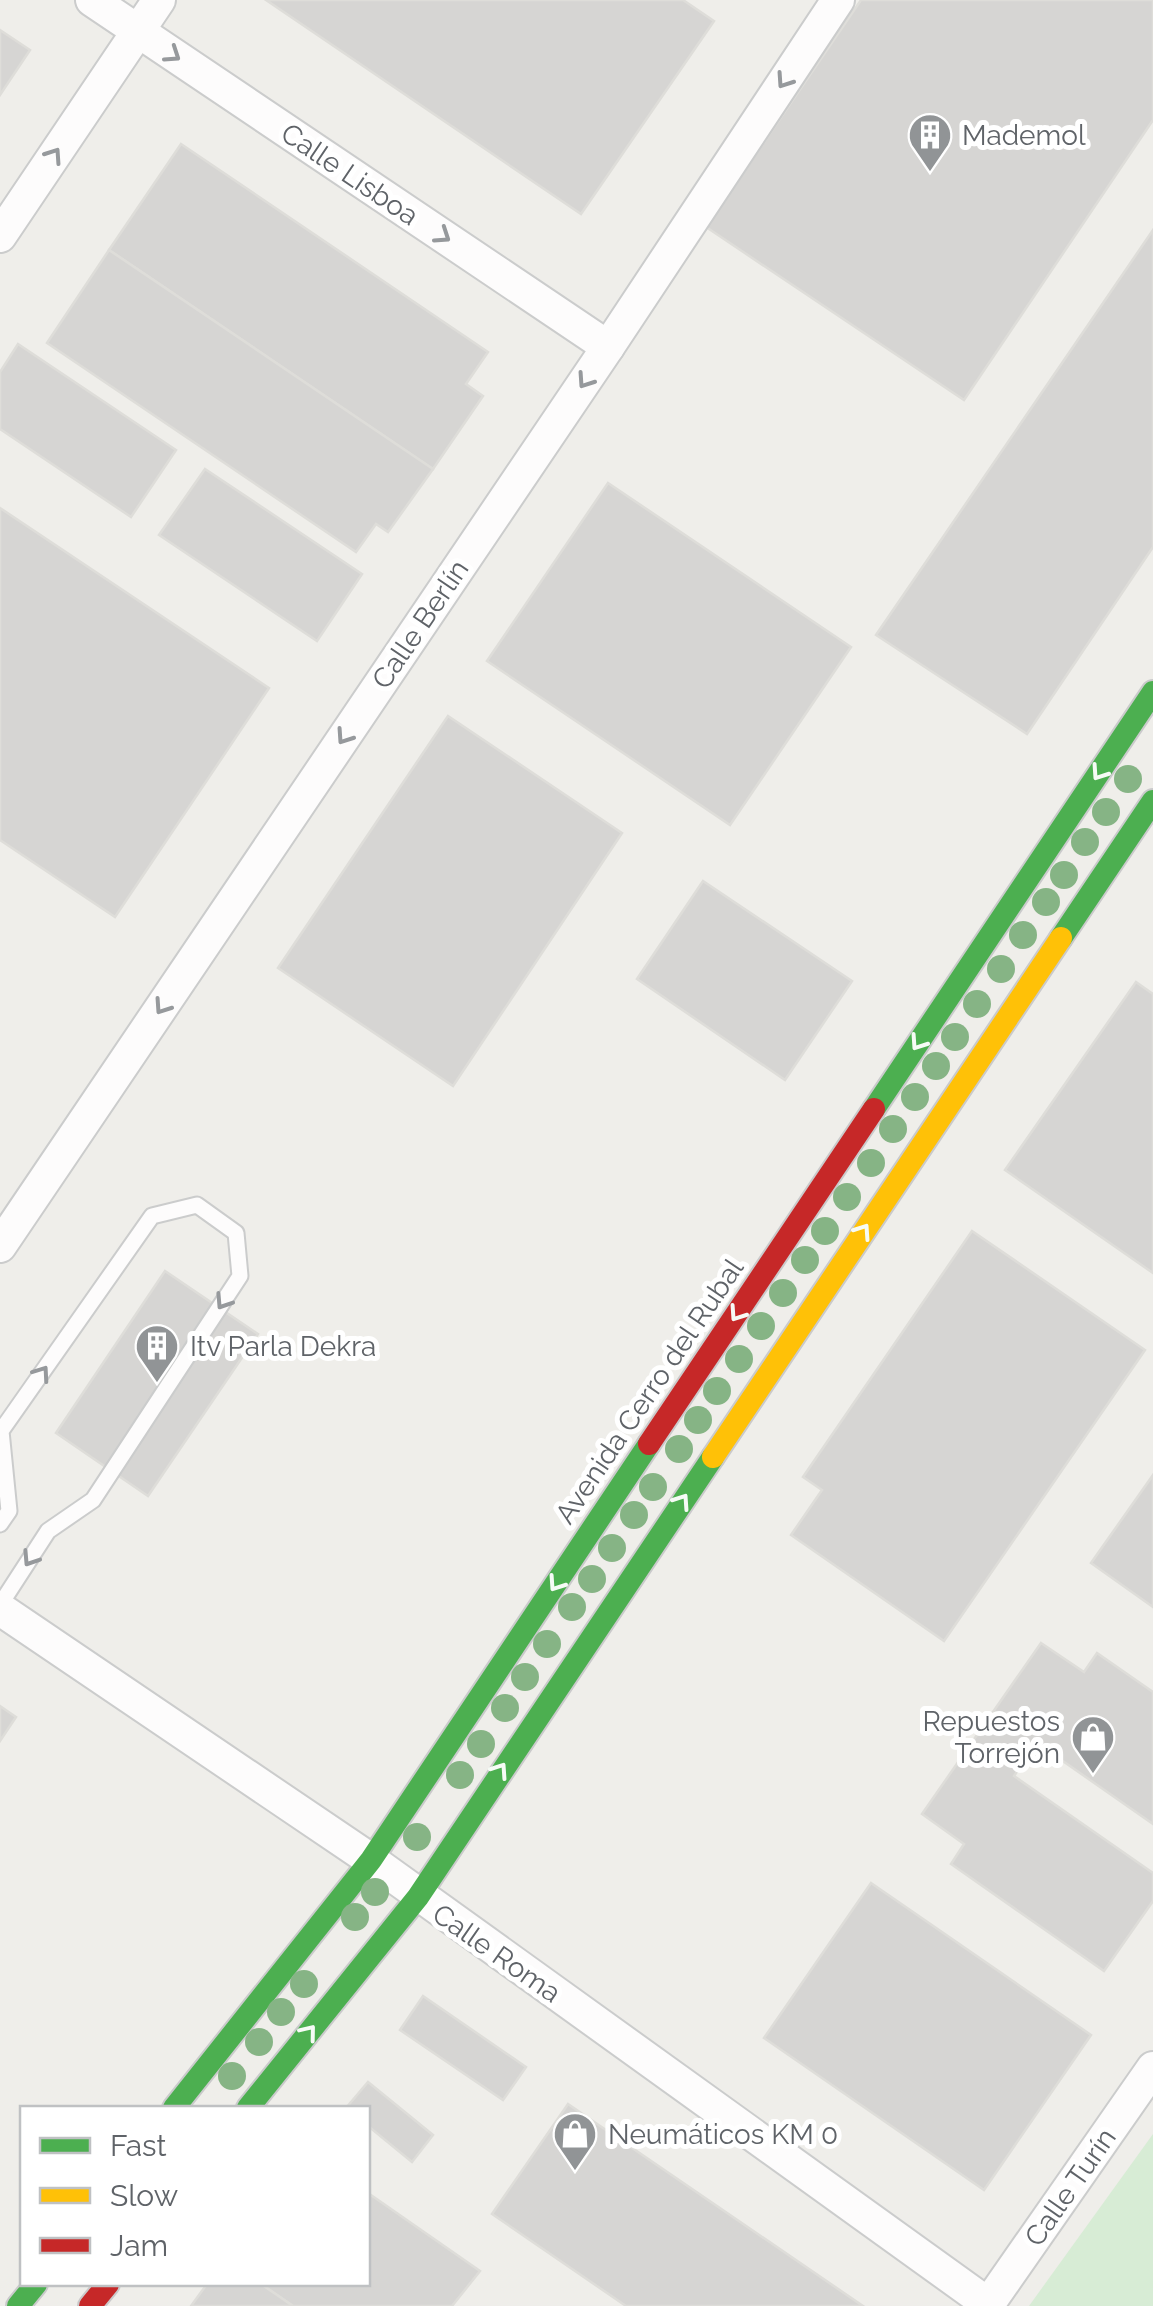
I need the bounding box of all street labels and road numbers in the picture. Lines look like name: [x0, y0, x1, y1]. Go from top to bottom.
street label: Calle Lisboa: [275, 116, 425, 232]
street label: Calle Berlín: [365, 554, 476, 695]
street label: Avenida Cerro del Rubal: [548, 1252, 751, 1530]
street label: Calle Roma: [426, 1897, 567, 2010]
street label: Calle Turín: [1018, 2122, 1123, 2252]

